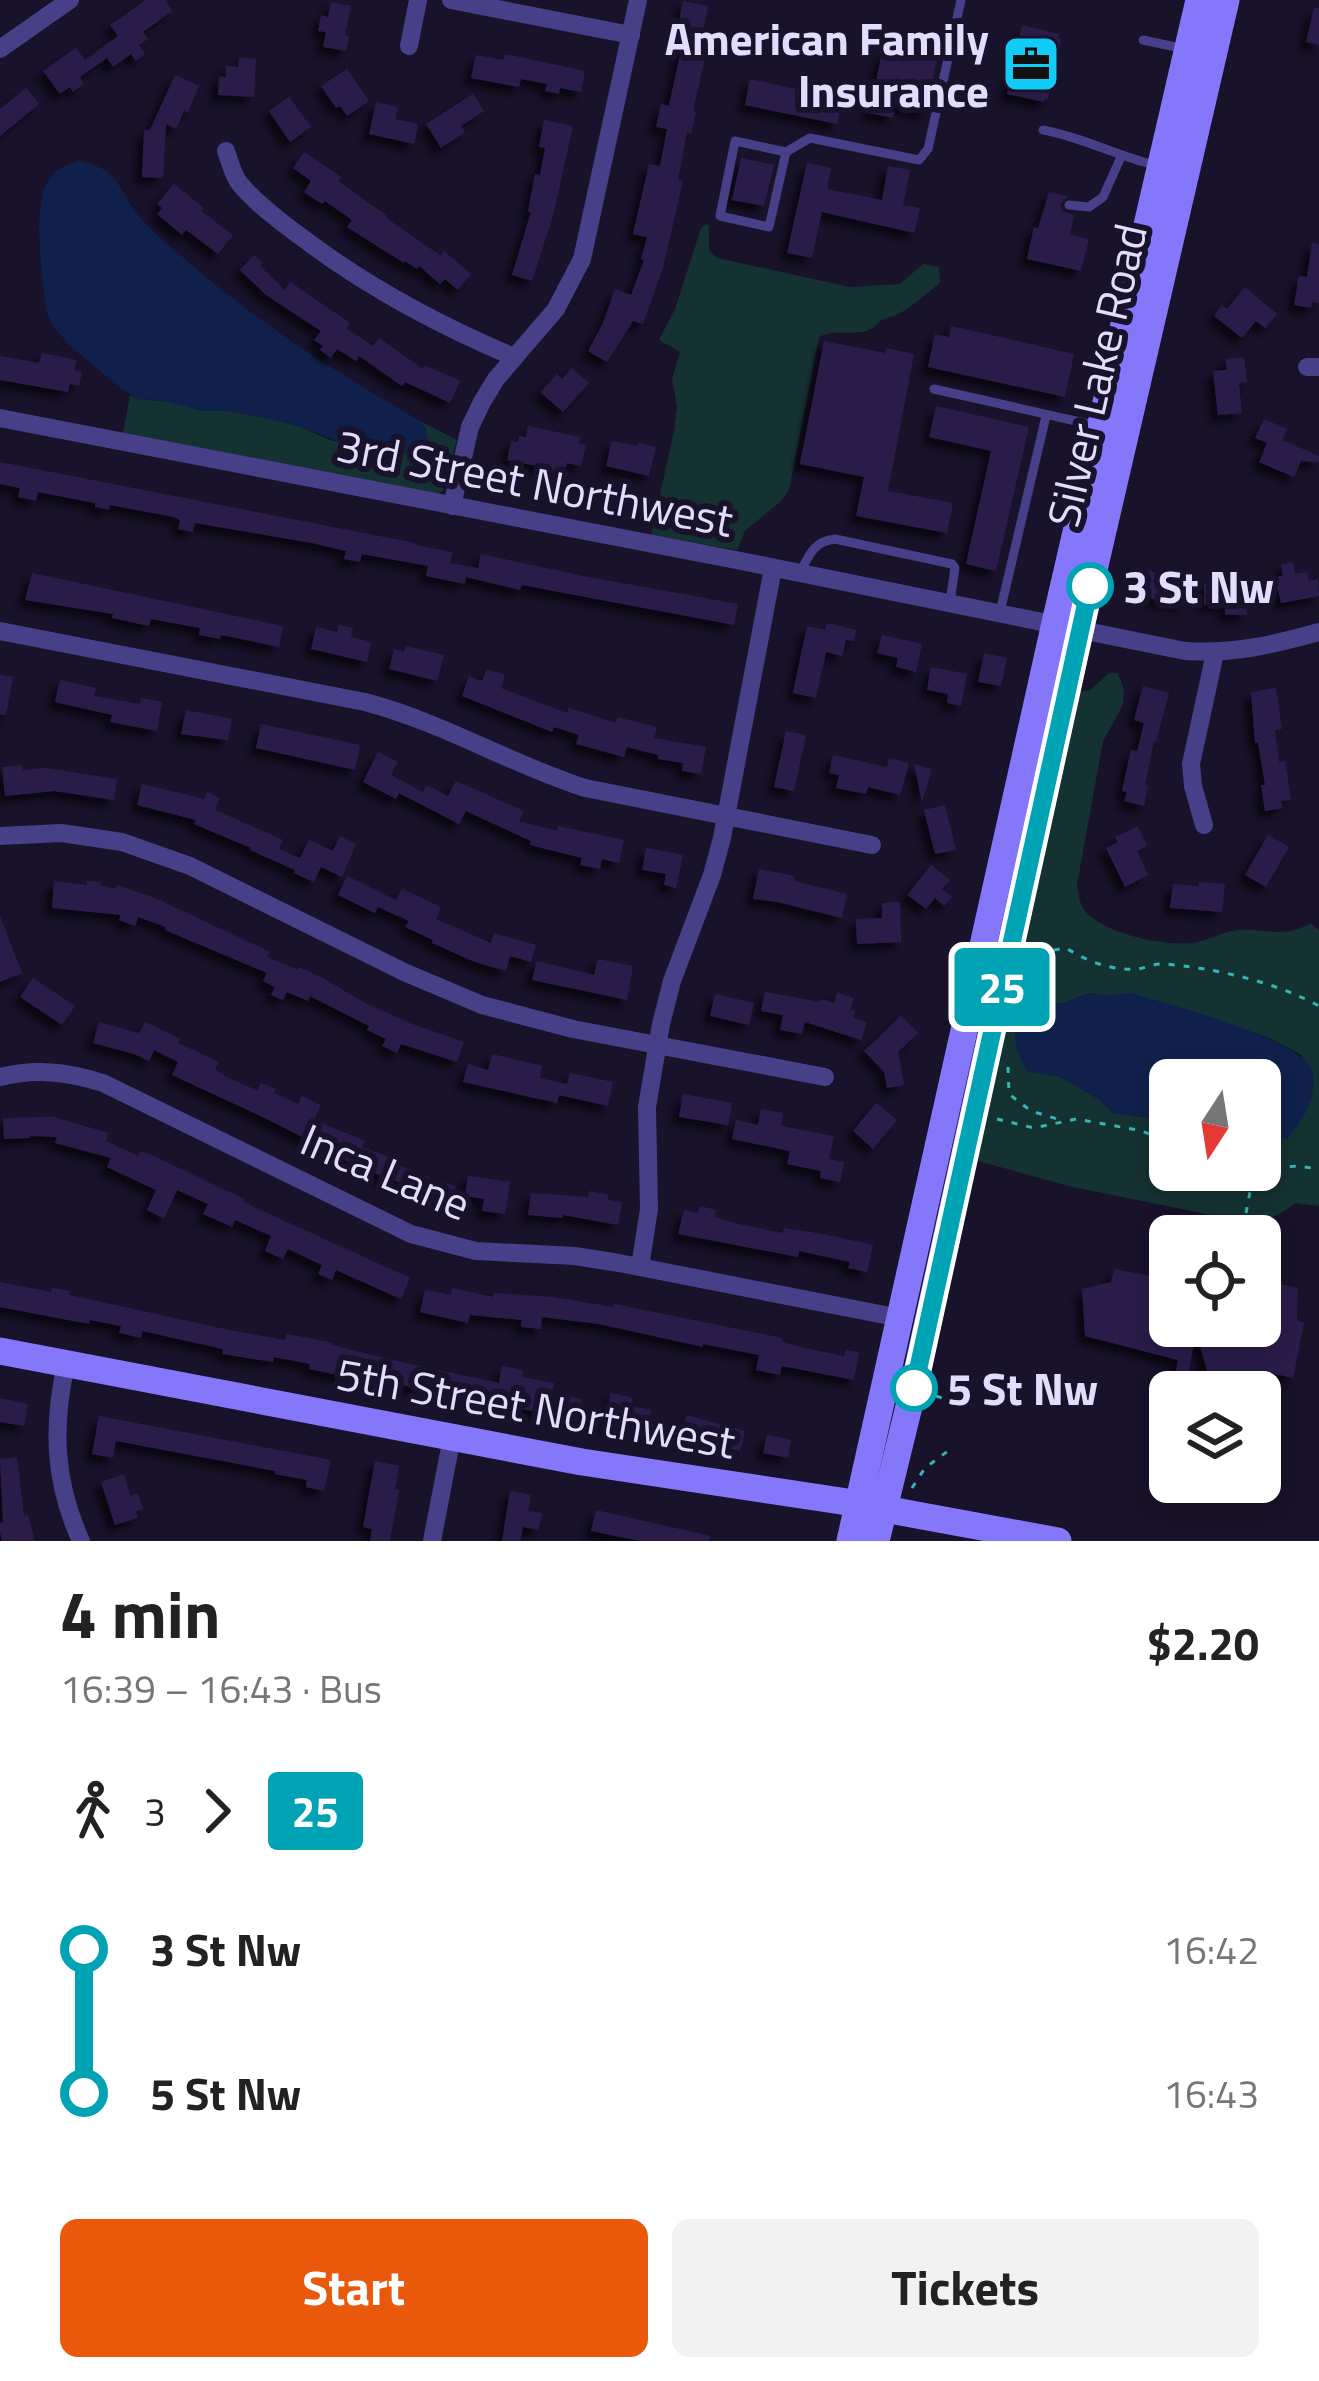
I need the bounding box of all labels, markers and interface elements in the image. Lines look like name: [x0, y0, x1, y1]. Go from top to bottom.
place label: American Family Insurance: [665, 4, 989, 124]
office icon: American Family Insurance: [1000, 33, 1062, 95]
street label: Silver Lake Road: [1028, 217, 1164, 533]
street label: 3rd Street Northwest: [331, 410, 739, 554]
place label: 3 St Nw: [1123, 552, 1274, 620]
marker: 3 St Nw: [1068, 564, 1112, 608]
line badge: 25: [948, 948, 1056, 1026]
text: 25: [978, 955, 1026, 1019]
north arrow: [1149, 1059, 1281, 1191]
map controls: [1149, 1059, 1281, 1503]
street label: Inca Lane: [291, 1105, 481, 1237]
button: locate: [1149, 1215, 1281, 1347]
street label: 5th Street Northwest: [331, 1338, 741, 1476]
place label: 5 St Nw: [947, 1354, 1098, 1422]
marker: 5 St Nw: [892, 1366, 936, 1410]
button: layers: [1149, 1371, 1281, 1503]
text: 4 min: [60, 1563, 220, 1664]
text: $2.20: [1147, 1609, 1259, 1677]
text: 16:39 – 16:43 · Bus: [60, 1659, 382, 1718]
icon: walk: [60, 1778, 126, 1844]
icon: forward: [184, 1778, 250, 1844]
text: 25: [292, 1779, 339, 1843]
text: 3: [144, 1782, 166, 1841]
text: 3 St Nw: [150, 1915, 301, 1983]
text: 16:42: [1163, 1920, 1259, 1979]
text: 5 St Nw: [150, 2059, 301, 2127]
text: 16:43: [1163, 2064, 1259, 2123]
button: Start: [60, 2219, 648, 2357]
button: Tickets: [672, 2219, 1259, 2357]

